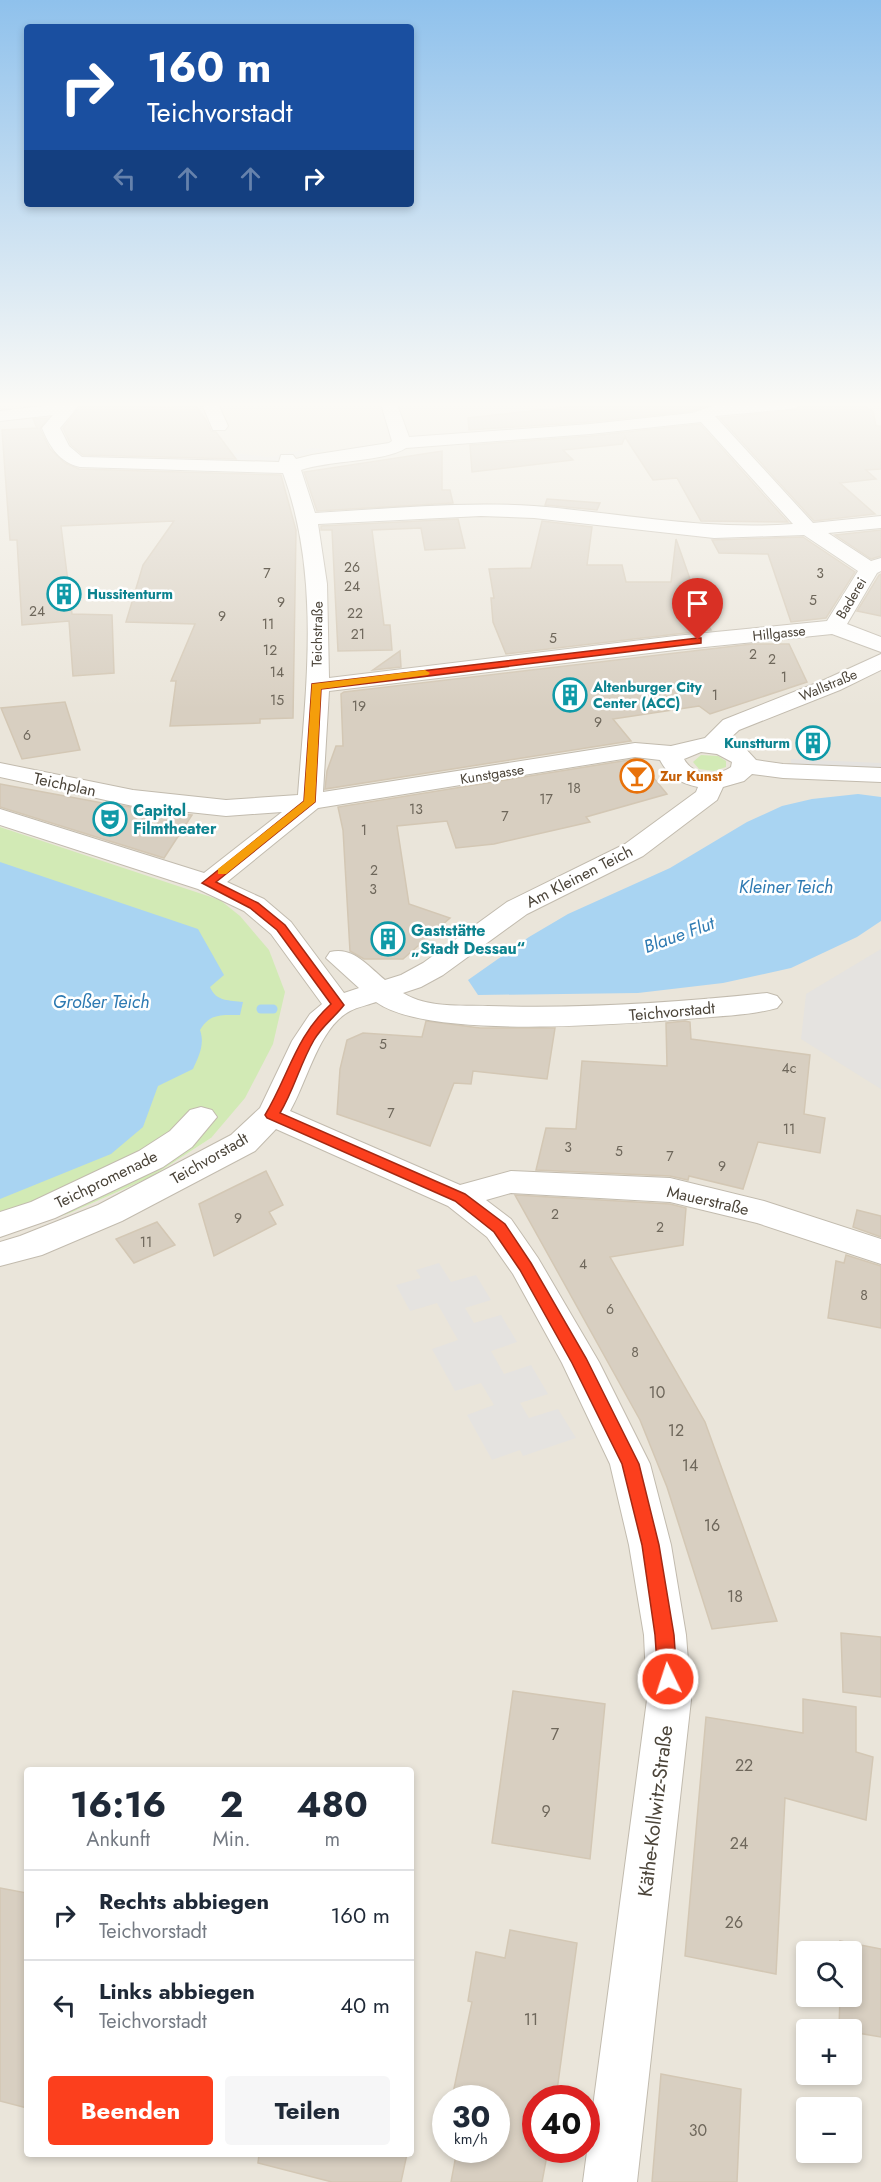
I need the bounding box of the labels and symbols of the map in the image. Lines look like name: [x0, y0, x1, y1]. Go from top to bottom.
house number: 26: [344, 557, 360, 577]
house number: 7: [263, 563, 271, 583]
house number: 3: [816, 563, 824, 583]
street label: Baderei: [831, 573, 871, 623]
building icon: Hussitenturm: [46, 576, 82, 612]
house number: 24: [344, 576, 360, 596]
pin: [672, 578, 723, 640]
place label: Hussitenturm: [87, 584, 173, 604]
house number: 5: [809, 590, 817, 610]
house number: 9: [277, 592, 285, 612]
house number: 24: [29, 601, 45, 621]
street label: Teichstraße: [306, 601, 328, 667]
house number: 22: [347, 603, 363, 623]
house number: 9: [218, 606, 226, 626]
house number: 11: [262, 614, 274, 634]
street label: Hillgasse: [751, 620, 807, 646]
house number: 21: [351, 624, 365, 644]
house number: 5: [549, 628, 557, 648]
house number: 12: [263, 640, 277, 660]
house number: 2: [749, 644, 757, 664]
house number: 2: [768, 649, 776, 669]
house number: 14: [270, 662, 284, 682]
street label: Wallstraße: [796, 664, 860, 706]
house number: 1: [781, 667, 787, 687]
building icon: Altenburger City Center (ACC): [552, 677, 588, 713]
place label: Altenburger City Center (ACC): [592, 677, 702, 713]
house number: 1: [712, 685, 718, 705]
house number: 15: [270, 690, 284, 710]
house number: 19: [352, 696, 366, 716]
house number: 9: [594, 712, 602, 732]
house number: 6: [23, 725, 31, 745]
building icon: Kunstturm: [795, 725, 831, 761]
place label: Kunstturm: [724, 733, 790, 753]
bar icon: Zur Kunst: [619, 758, 655, 794]
street label: Kunstgasse: [459, 759, 525, 789]
place label: Zur Kunst: [660, 766, 723, 786]
street label: Teichplan: [32, 767, 98, 802]
house number: 18: [567, 778, 581, 798]
house number: 17: [539, 789, 553, 809]
place label: Capitol Filmtheater: [133, 799, 217, 840]
house number: 13: [409, 799, 423, 819]
theatre icon: Capitol Filmtheater: [92, 801, 128, 837]
house number: 7: [501, 806, 509, 826]
house number: 1: [361, 820, 367, 840]
street label: Am Kleinen Teich: [522, 840, 637, 913]
house number: 2: [370, 860, 378, 880]
water label: Kleiner Teich: [739, 874, 833, 900]
house number: 3: [369, 879, 377, 899]
water label: Blaue Flut: [640, 910, 720, 960]
place label: Gaststätte „Stadt Dessau“: [411, 919, 525, 960]
building icon: Gaststätte „Stadt Dessau“: [370, 921, 406, 957]
water label: Großer Teich: [53, 989, 149, 1015]
street label: Teichvorstadt: [628, 996, 716, 1027]
house number: 5: [379, 1034, 387, 1054]
house number: 4c: [782, 1058, 796, 1078]
house number: 7: [387, 1103, 395, 1123]
house number: 11: [783, 1119, 795, 1139]
street label: Teichvorstadt: [166, 1127, 252, 1190]
house number: 3: [564, 1137, 572, 1157]
house number: 5: [615, 1141, 623, 1161]
street label: Teichpromenade: [51, 1145, 161, 1214]
house number: 7: [666, 1146, 674, 1166]
house number: 9: [718, 1156, 726, 1176]
street label: Mauerstraße: [665, 1180, 751, 1221]
house number: 2: [551, 1204, 559, 1224]
house number: 9: [234, 1208, 242, 1228]
house number: 2: [656, 1217, 664, 1237]
house number: 11: [140, 1232, 152, 1252]
house number: 4: [579, 1254, 587, 1274]
house number: 8: [860, 1285, 868, 1305]
house number: 6: [606, 1299, 614, 1319]
house number: 8: [631, 1342, 639, 1362]
house number: 10: [649, 1381, 665, 1404]
house number: 12: [668, 1419, 684, 1442]
house number: 14: [682, 1454, 698, 1477]
house number: 16: [704, 1514, 720, 1537]
house number: 18: [727, 1585, 743, 1608]
position arrow: [636, 1647, 700, 1711]
house number: 7: [551, 1723, 560, 1746]
street label: Käthe-Kollwitz-Straße: [631, 1724, 680, 1898]
house number: 22: [735, 1754, 753, 1777]
house number: 9: [541, 1800, 551, 1823]
house number: 24: [730, 1832, 748, 1855]
house number: 26: [725, 1911, 743, 1934]
house number: 11: [524, 2008, 538, 2031]
speed limit sign: 40: [522, 2085, 600, 2163]
house number: 30: [689, 2119, 707, 2142]

